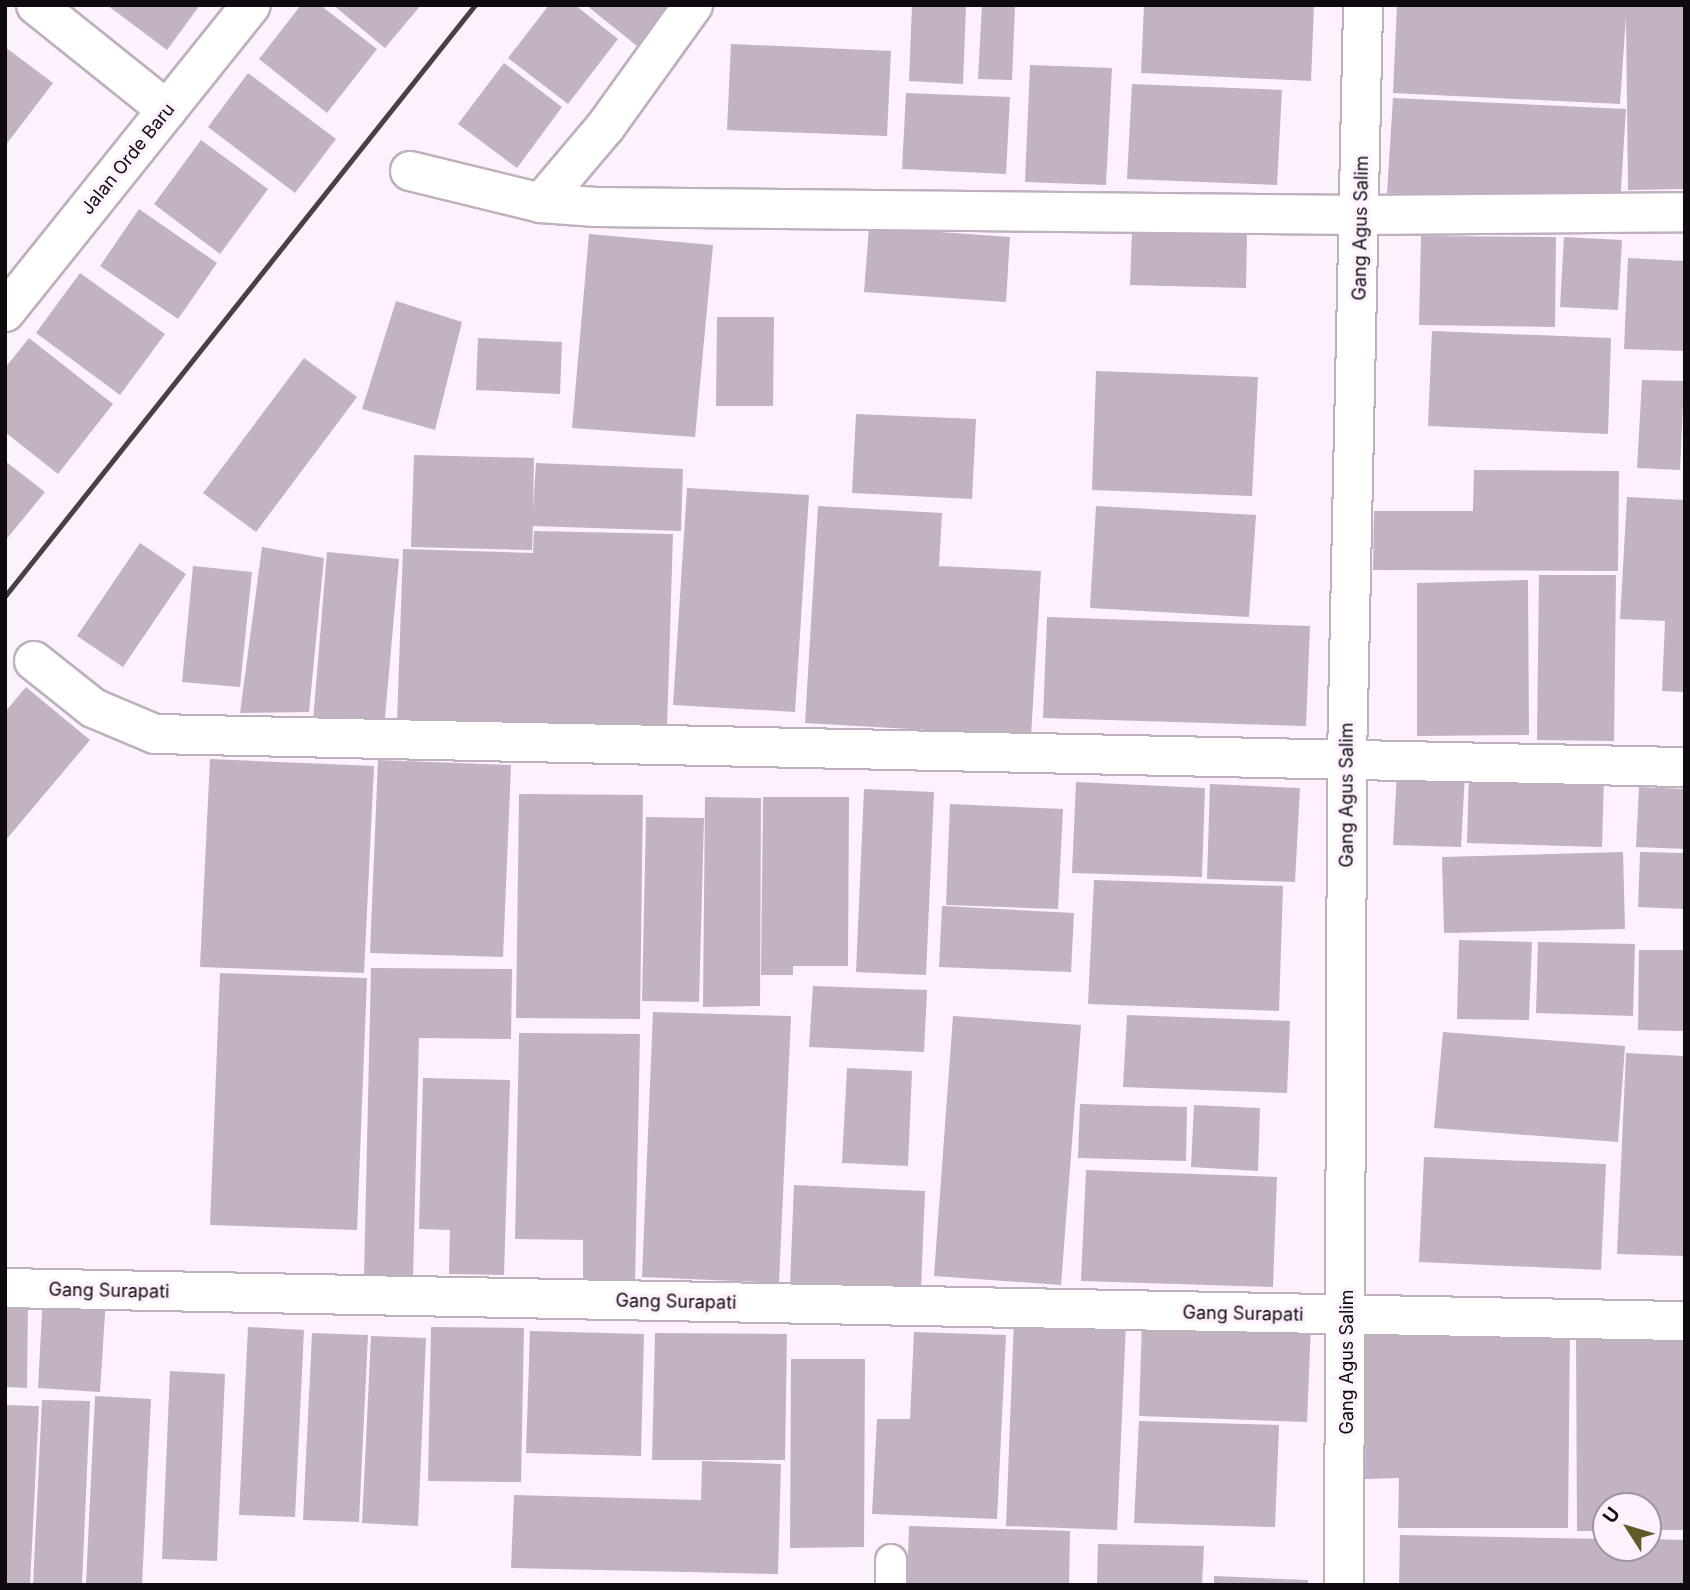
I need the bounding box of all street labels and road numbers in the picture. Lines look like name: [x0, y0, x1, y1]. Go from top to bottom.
street label: Jalan Orde Baru: [77, 99, 179, 219]
street label: Gang Agus Salim: [1349, 155, 1373, 301]
street label: Gang Agus Salim: [1336, 722, 1358, 868]
street label: Gang Surapati: [48, 1279, 170, 1303]
street label: Gang Agus Salim: [1336, 1289, 1358, 1435]
street label: Gang Surapati: [615, 1290, 737, 1314]
street label: Gang Surapati: [1182, 1302, 1304, 1326]

